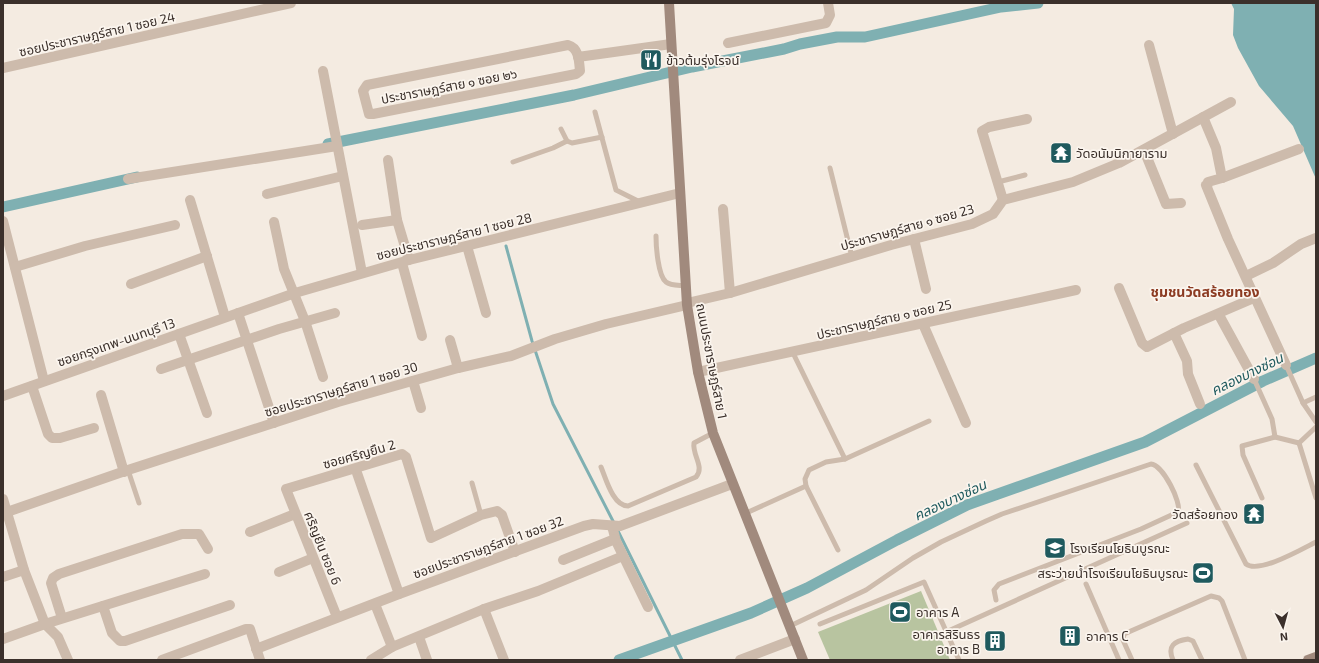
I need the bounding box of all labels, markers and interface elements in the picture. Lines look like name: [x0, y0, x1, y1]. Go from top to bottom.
street label: ซอยประชาราษฎร์สาย 1 ซอย 24: [17, 8, 177, 60]
restaurant icon: ข้าวต้มรุ่งโรจน์: [638, 47, 664, 73]
place label: ข้าวต้มรุ่งโรจน์: [666, 52, 739, 68]
street label: ประชาราษฎร์สาย ๑ ซอย ๒๖: [379, 65, 519, 107]
temple icon: วัดอนัมนิกายาราม: [1048, 140, 1074, 166]
place label: วัดอนัมนิกายาราม: [1076, 145, 1167, 161]
street label: ประชาราษฎร์สาย ๑ ซอย 23: [838, 200, 976, 254]
street label: ซอยประชาราษฎร์สาย 1 ซอย 28: [375, 209, 533, 263]
district label: ชุมชนวัดสร้อยทอง: [1151, 283, 1259, 301]
street label: ประชาราษฎร์สาย ๑ ซอย 25: [815, 296, 953, 342]
street label: ถนนประชาราษฎร์สาย 1: [693, 302, 731, 420]
street label: ซอยกรุงเทพ-นนทบุรี 13: [55, 314, 177, 370]
water label: คลองบางซ่อน: [1208, 348, 1287, 398]
street label: ซอยประชาราษฎร์สาย 1 ซอย 30: [262, 358, 420, 420]
street label: ซอยศริญยืน 2: [321, 436, 397, 472]
water label: คลองบางซ่อน: [911, 475, 990, 524]
temple icon: วัดสร้อยทอง: [1241, 501, 1267, 527]
place label: วัดสร้อยทอง: [1172, 506, 1238, 522]
street label: ศริญยืน ซอย 6: [301, 509, 345, 587]
street label: ซอยประชาราษฎร์สาย 1 ซอย 32: [411, 512, 565, 582]
school or university icon: โรงเรียนโยธินบูรณะ: [1042, 535, 1068, 561]
place label: โรงเรียนโยธินบูรณะ: [1070, 540, 1170, 556]
sports icon: สระว่ายนํ้าโรงเรียนโยธินบูรณะ: [1190, 560, 1216, 586]
place label: สระว่ายนํ้าโรงเรียนโยธินบูรณะ: [1037, 564, 1188, 581]
sports icon: อาคาร A: [887, 599, 913, 625]
place label: อาคาร A: [916, 604, 959, 620]
north arrow: [1263, 607, 1303, 647]
building icon: อาคาร C: [1057, 623, 1083, 649]
place label: อาคารสิรินธร อาคาร B: [912, 626, 980, 657]
building icon: อาคารสิรินธร อาคาร B: [982, 628, 1008, 654]
place label: อาคาร C: [1086, 628, 1129, 644]
text: N: [1279, 631, 1289, 644]

